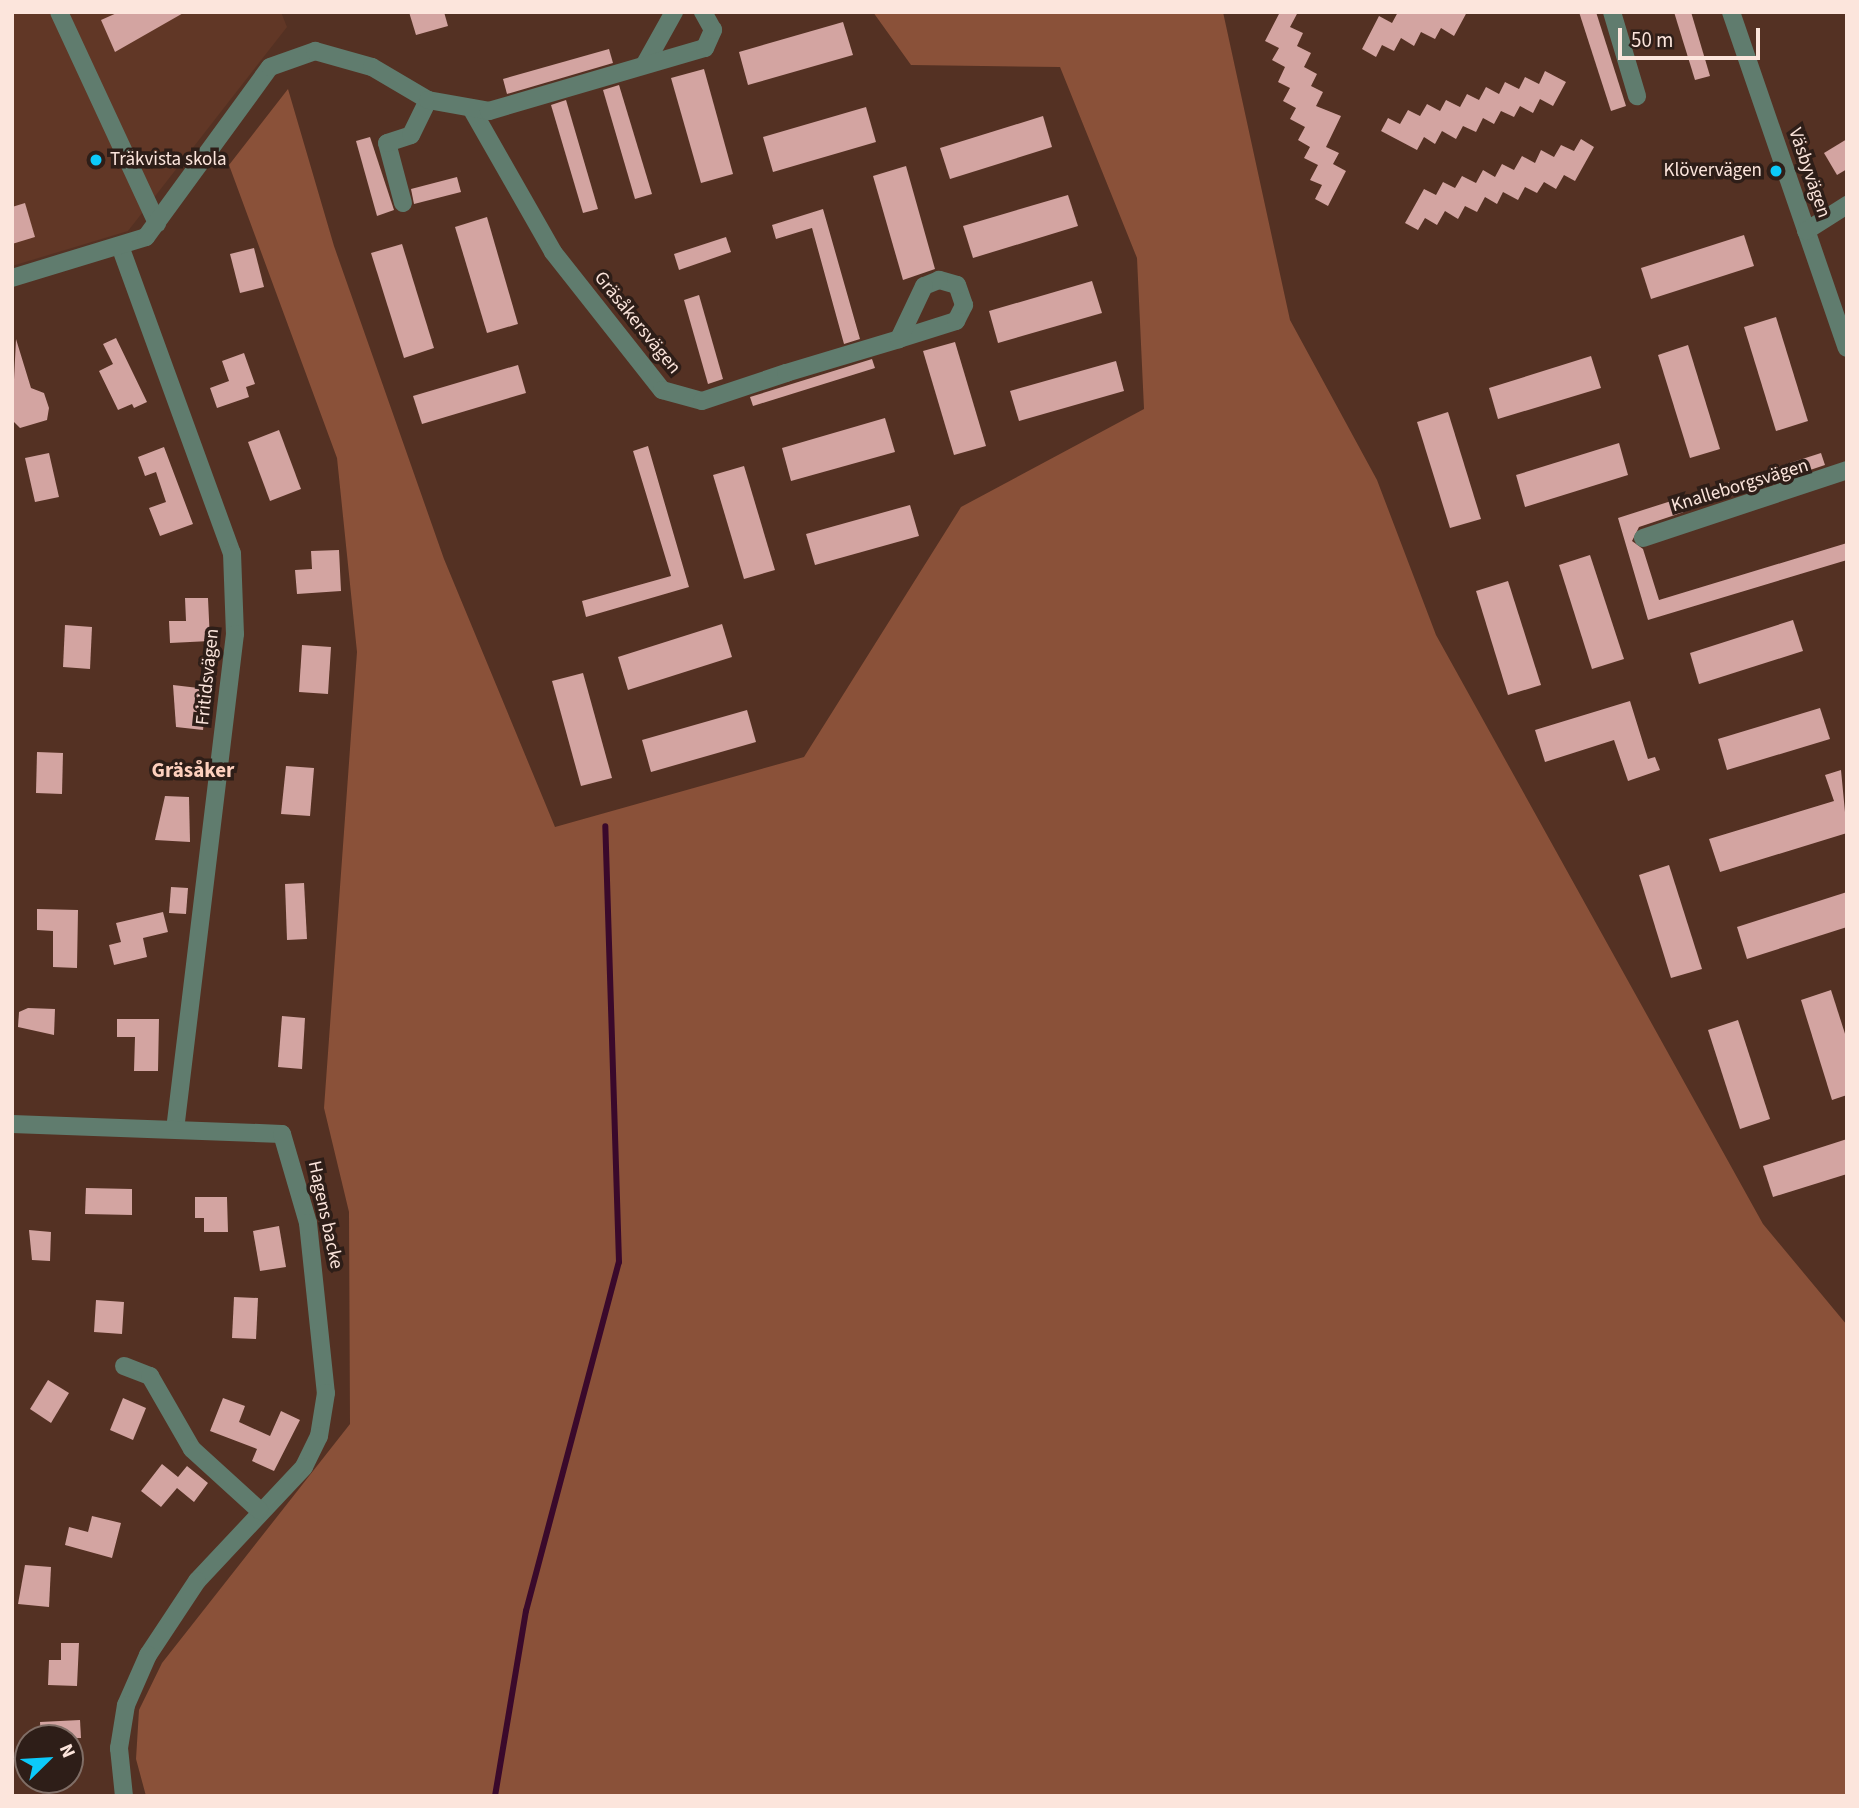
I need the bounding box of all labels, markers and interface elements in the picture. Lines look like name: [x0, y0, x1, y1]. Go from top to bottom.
scale bar: [1621, 14, 1763, 58]
text: 50 m: [1631, 25, 1673, 55]
street label: Väsbyvägen: [1783, 125, 1835, 221]
place label: Träkvista skola: [110, 149, 227, 171]
marker: Träkvista skola: [88, 152, 104, 168]
place label: Klövervägen: [1663, 160, 1762, 182]
marker: Klövervägen: [1768, 163, 1784, 179]
street label: Gräsåkersvägen: [589, 267, 685, 379]
street label: Knalleborgsvägen: [1669, 454, 1811, 518]
street label: Fritidsvägen: [192, 628, 224, 726]
district label: Gräsåker: [152, 757, 234, 783]
street label: Hagens backe: [302, 1159, 348, 1271]
north arrow: [14, 1724, 84, 1794]
text: N: [52, 1740, 82, 1762]

